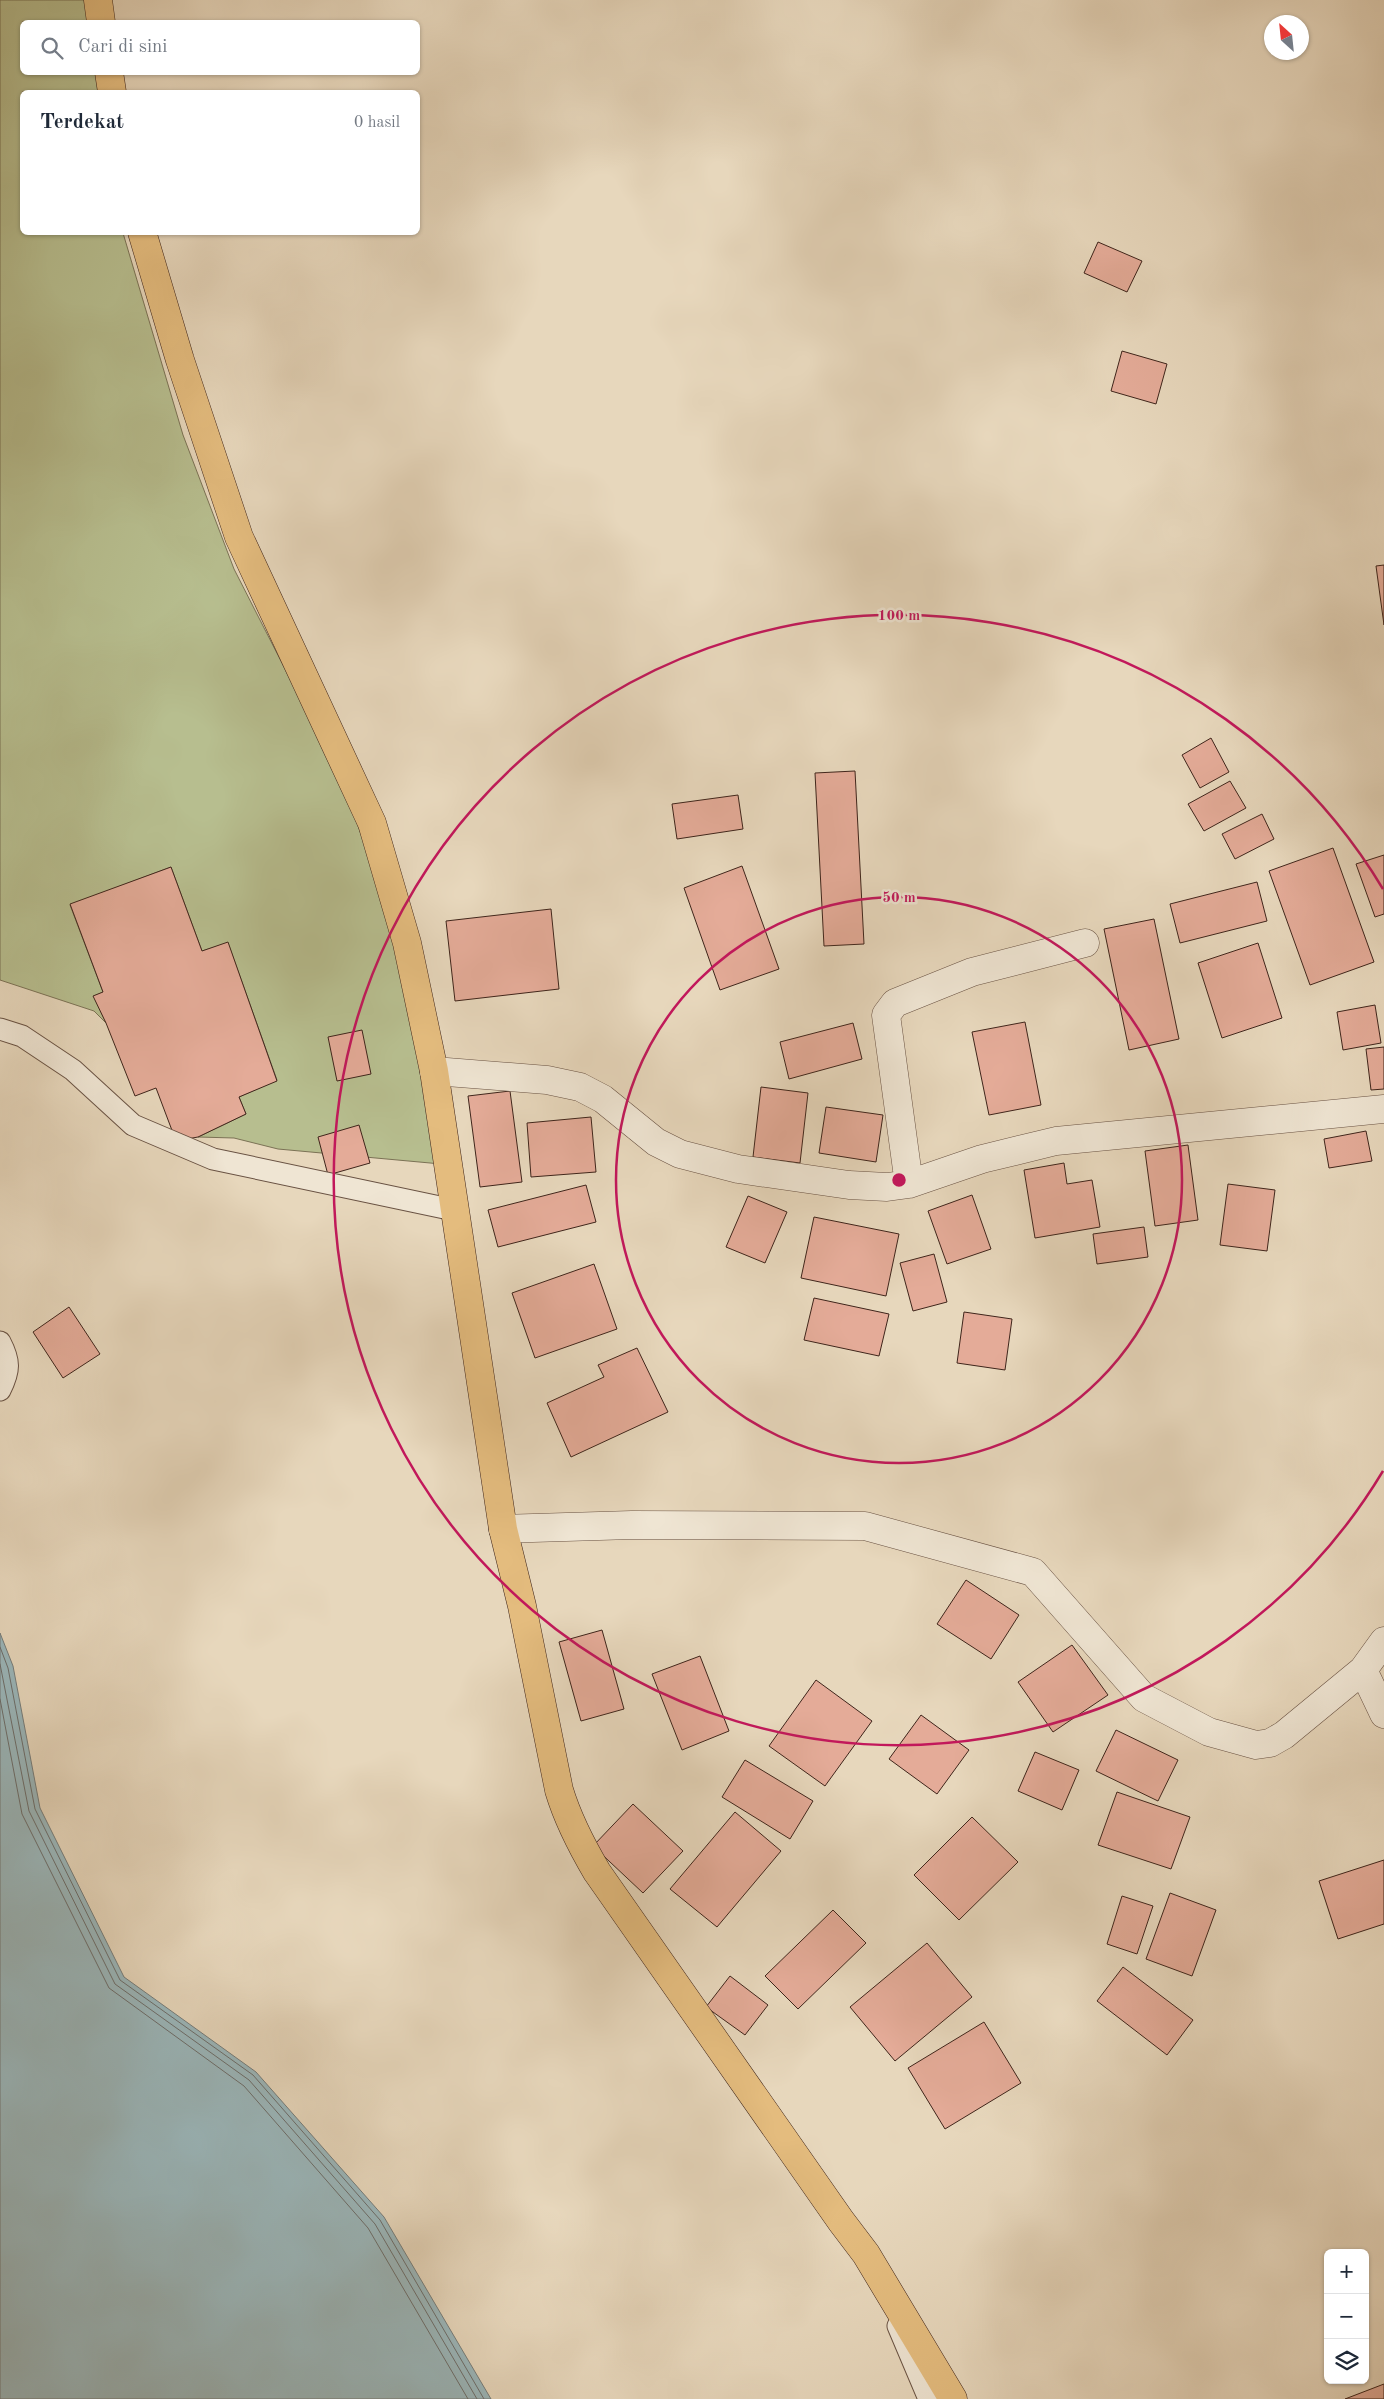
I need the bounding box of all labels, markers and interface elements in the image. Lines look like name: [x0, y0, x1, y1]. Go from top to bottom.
north arrow: [1264, 15, 1309, 60]
search box: [20, 20, 420, 75]
icon: search: [38, 34, 66, 62]
text: Cari di sini: [78, 38, 168, 57]
text: Terdekat: [40, 112, 124, 133]
text: 0 hasil: [354, 115, 400, 131]
text: 100 m: [878, 609, 920, 624]
text: 50 m: [882, 891, 916, 906]
centre of rings: [890, 1171, 908, 1189]
map controls: [1324, 2249, 1369, 2384]
button: +: [1324, 2249, 1369, 2294]
button: −: [1324, 2294, 1369, 2339]
button: layers: [1324, 2339, 1369, 2384]

